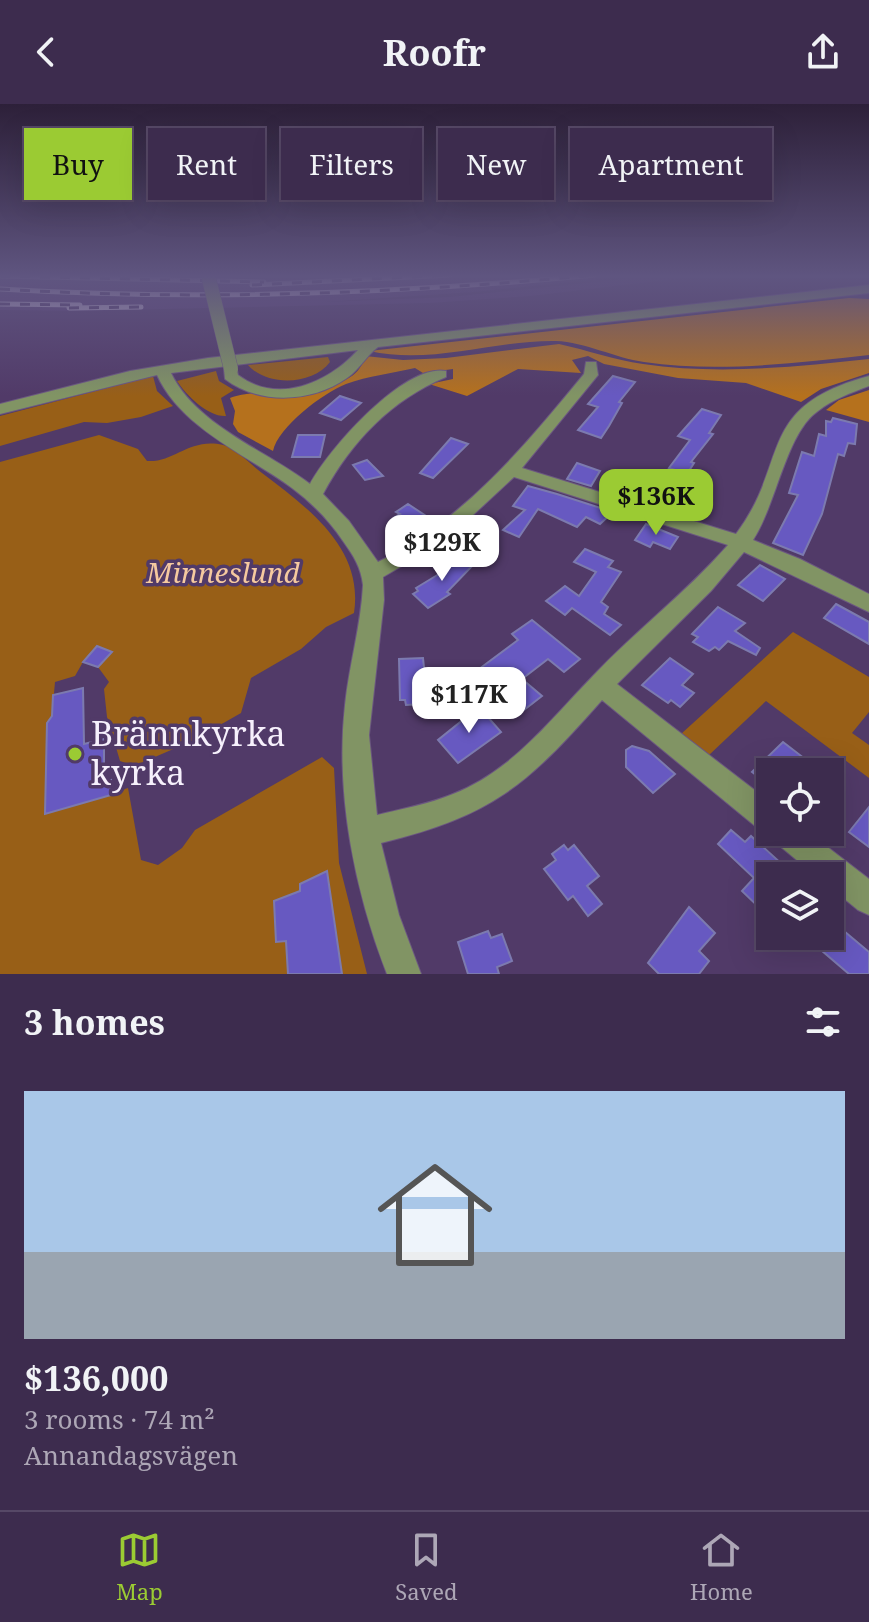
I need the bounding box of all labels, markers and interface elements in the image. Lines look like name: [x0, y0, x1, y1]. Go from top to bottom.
text: Roofr: [383, 28, 486, 77]
icon: back: [24, 30, 68, 74]
icon: share: [801, 30, 845, 74]
chip: Buy: [24, 128, 132, 200]
chip: Rent: [148, 128, 265, 200]
chip: Filters: [281, 128, 422, 200]
chip: New: [438, 128, 554, 200]
chip: Apartment: [570, 128, 772, 200]
pin: $136K: [600, 469, 712, 537]
text: $136K: [617, 477, 695, 513]
pin: $129K: [386, 515, 498, 583]
text: $129K: [403, 523, 481, 559]
park label: Minneslund: [145, 553, 300, 591]
pin: $117K: [413, 667, 525, 735]
text: $117K: [430, 675, 508, 711]
place label: Brännkyrka kyrka: [91, 710, 286, 795]
marker: Brännkyrka kyrka: [66, 745, 84, 763]
map controls: [756, 758, 844, 950]
button: locate: [756, 758, 844, 846]
button: layers: [756, 862, 844, 950]
text: 3 homes: [24, 999, 165, 1045]
icon: filters: [801, 1000, 845, 1044]
icon: home: [363, 1143, 507, 1287]
text: $136,000: [24, 1355, 168, 1401]
text: 3 rooms · 74 m²: [24, 1401, 215, 1437]
text: Annandagsvägen: [24, 1437, 238, 1473]
tab: Map: [116, 1528, 163, 1606]
tab: Saved: [395, 1528, 458, 1606]
tab: Home: [690, 1528, 753, 1606]

